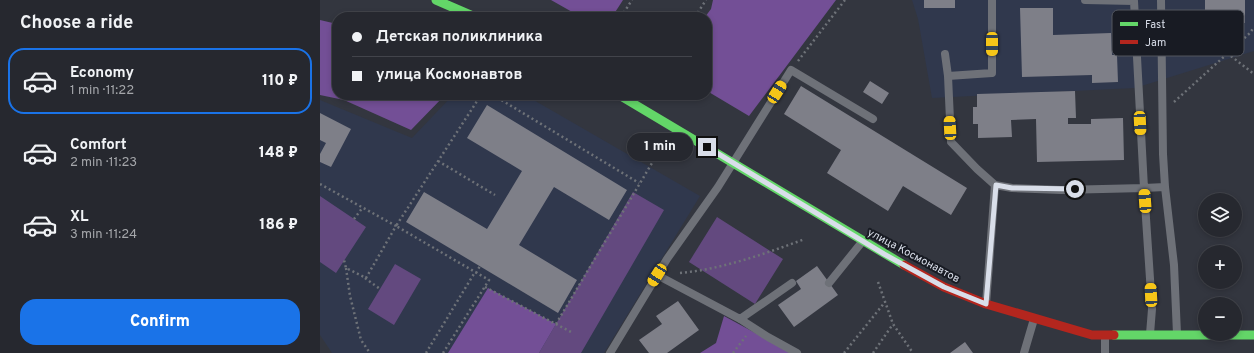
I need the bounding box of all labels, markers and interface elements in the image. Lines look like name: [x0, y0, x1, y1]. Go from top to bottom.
legend: [1112, 10, 1244, 56]
text: Choose a ride: [20, 12, 133, 35]
text: Fast: [1145, 18, 1165, 32]
text: Детская поликлиника: [376, 28, 543, 47]
car: [986, 32, 998, 56]
text: Jam: [1145, 36, 1166, 50]
icon: car: [22, 63, 58, 99]
text: Economy: [70, 64, 134, 83]
text: улица Космонавтов: [376, 66, 522, 85]
text: 110 ₽: [262, 72, 298, 91]
car: [766, 79, 788, 105]
text: 1 min · 11:22: [70, 83, 134, 99]
car: [1133, 111, 1147, 135]
car: [943, 116, 957, 140]
callout: 1 min: [627, 133, 693, 161]
icon: car: [22, 135, 58, 171]
text: Comfort: [70, 136, 127, 155]
route end: [698, 138, 716, 156]
text: 1 min: [644, 139, 676, 155]
text: 148 ₽: [259, 144, 298, 163]
text: 2 min · 11:23: [70, 155, 137, 171]
route start: [1066, 180, 1084, 198]
car: [1138, 189, 1152, 213]
map controls: [1198, 193, 1242, 341]
button: layers: [1198, 193, 1242, 237]
icon: car: [22, 207, 58, 243]
text: XL: [70, 208, 88, 227]
text: 186 ₽: [259, 216, 298, 235]
street label: улица Космонавтов: [865, 226, 962, 286]
text: 3 min · 11:24: [70, 227, 137, 243]
button: +: [1198, 245, 1242, 289]
car: [646, 262, 668, 288]
car: [1144, 283, 1158, 307]
button: −: [1198, 297, 1242, 341]
button: Confirm: [20, 299, 300, 345]

